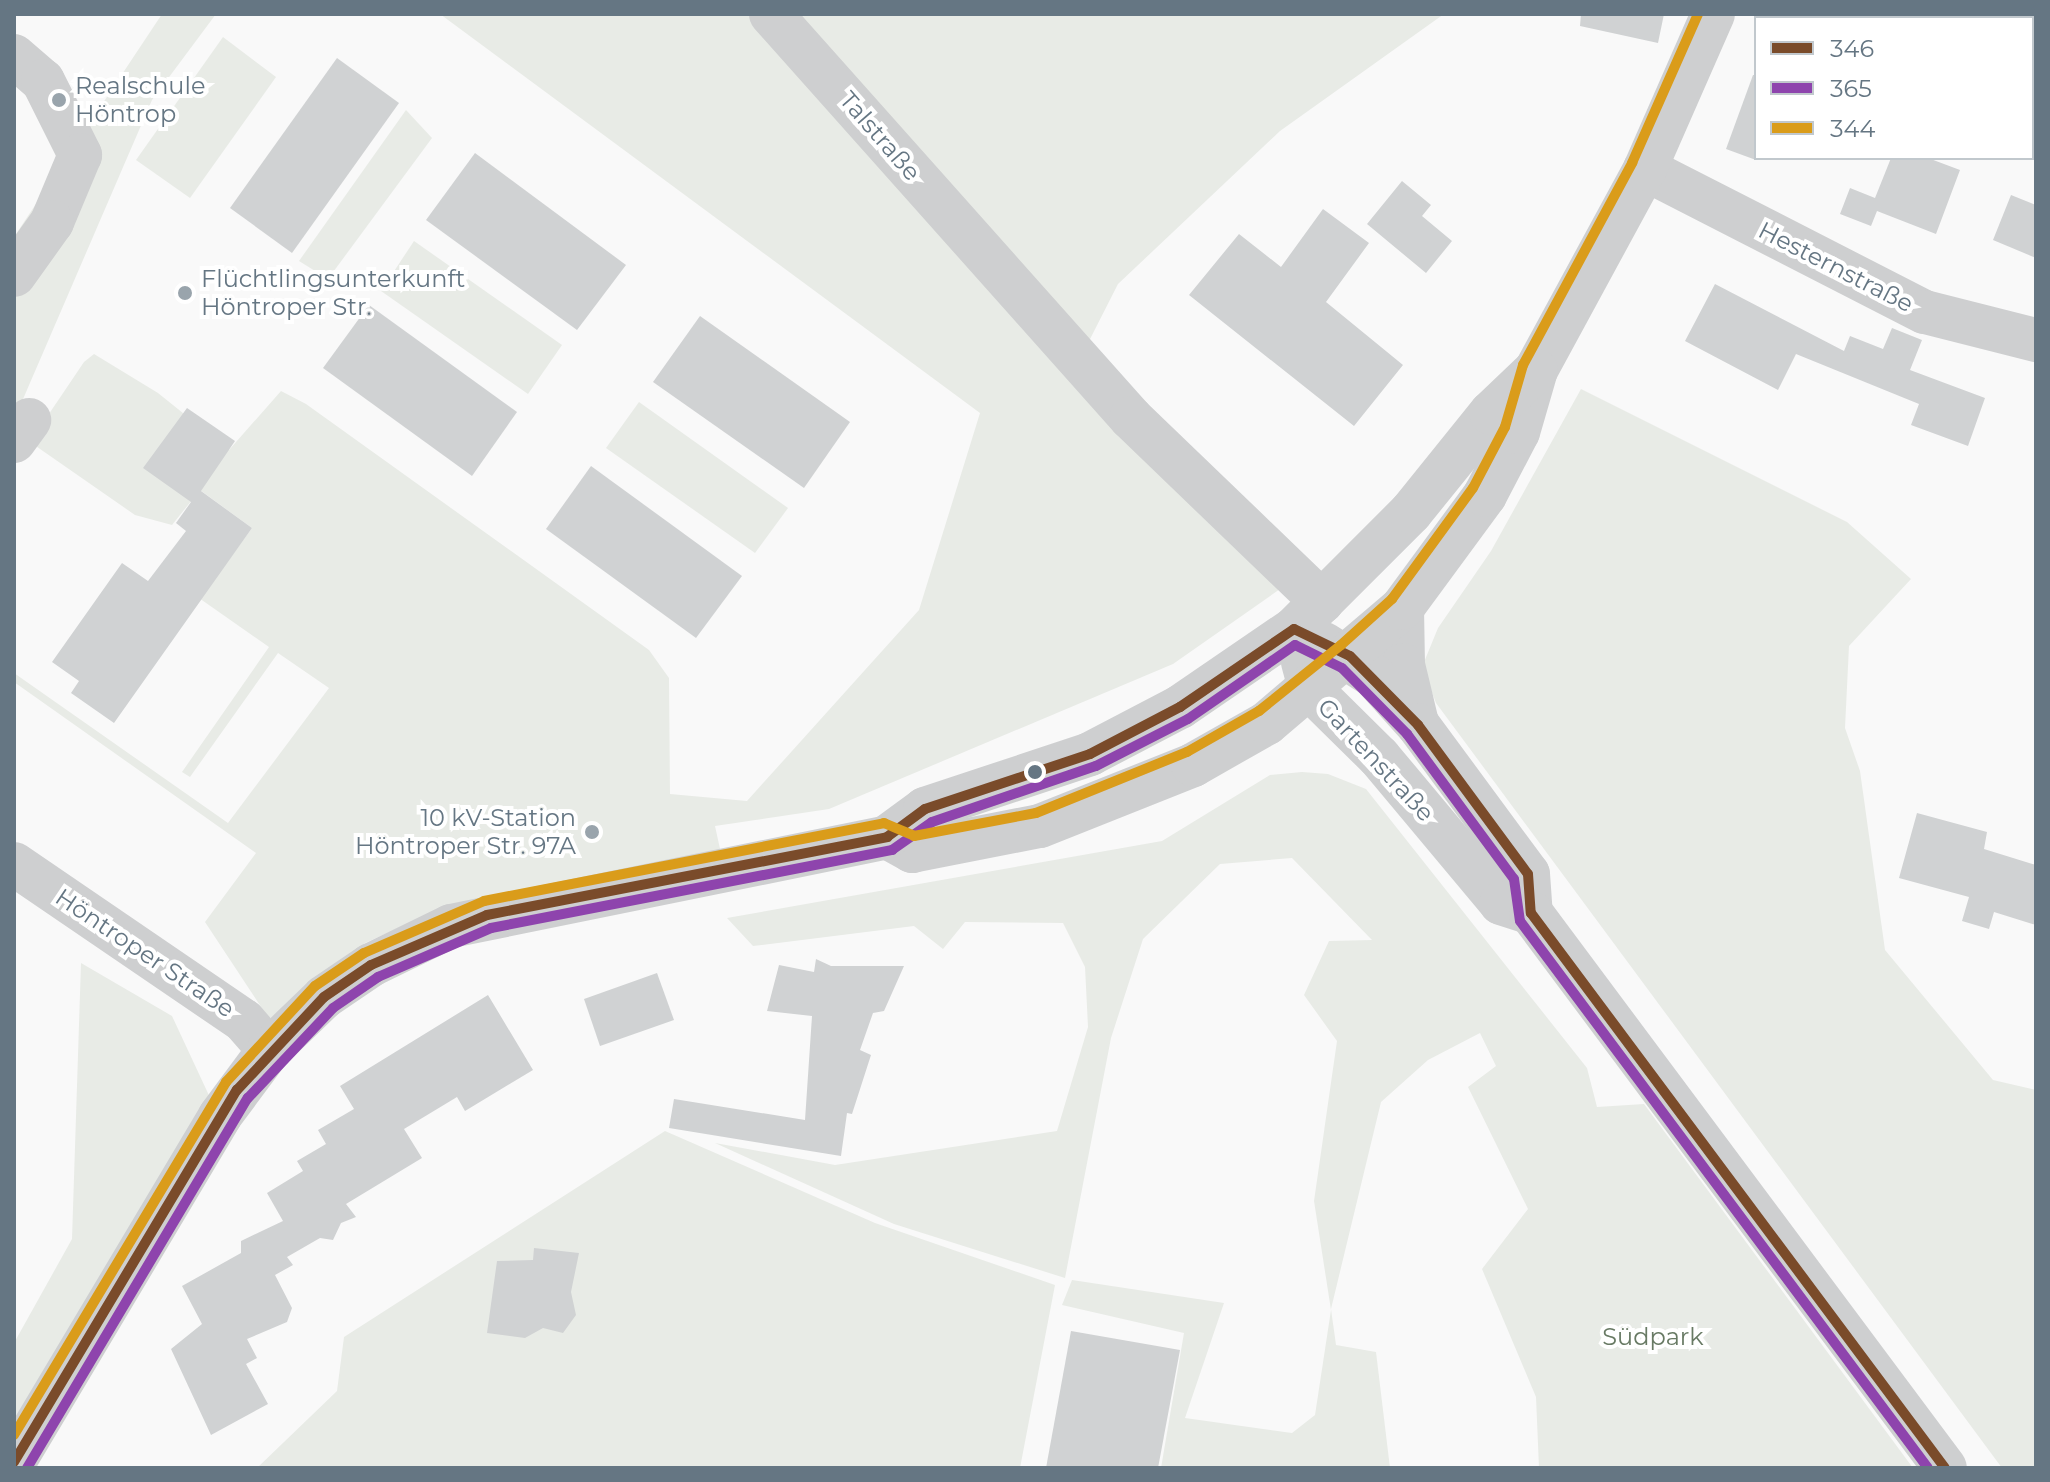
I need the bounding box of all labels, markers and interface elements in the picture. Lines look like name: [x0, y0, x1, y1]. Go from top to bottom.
legend: [1754, 16, 2034, 160]
text: 346: [1830, 34, 1874, 63]
place label: Realschule Höntrop: [75, 72, 205, 128]
text: 365: [1830, 74, 1872, 103]
street label: Talstraße: [834, 86, 926, 186]
marker: Realschule Höntrop: [50, 91, 68, 109]
text: 344: [1830, 114, 1875, 143]
street label: Hesternstraße: [1754, 216, 1918, 318]
place label: Flüchtlingsunterkunft Höntroper Str.: [201, 265, 465, 321]
marker: Flüchtlingsunterkunft Höntroper Str.: [176, 284, 194, 302]
street label: Gartenstraße: [1312, 693, 1440, 827]
unlabelled marker: [1027, 764, 1043, 780]
place label: 10 kV-Station Höntroper Str. 97A: [355, 804, 576, 860]
marker: 10 kV-Station Höntroper Str. 97A: [583, 823, 601, 841]
street label: Höntroper Straße: [50, 883, 240, 1023]
park label: Südpark: [1602, 1323, 1704, 1351]

